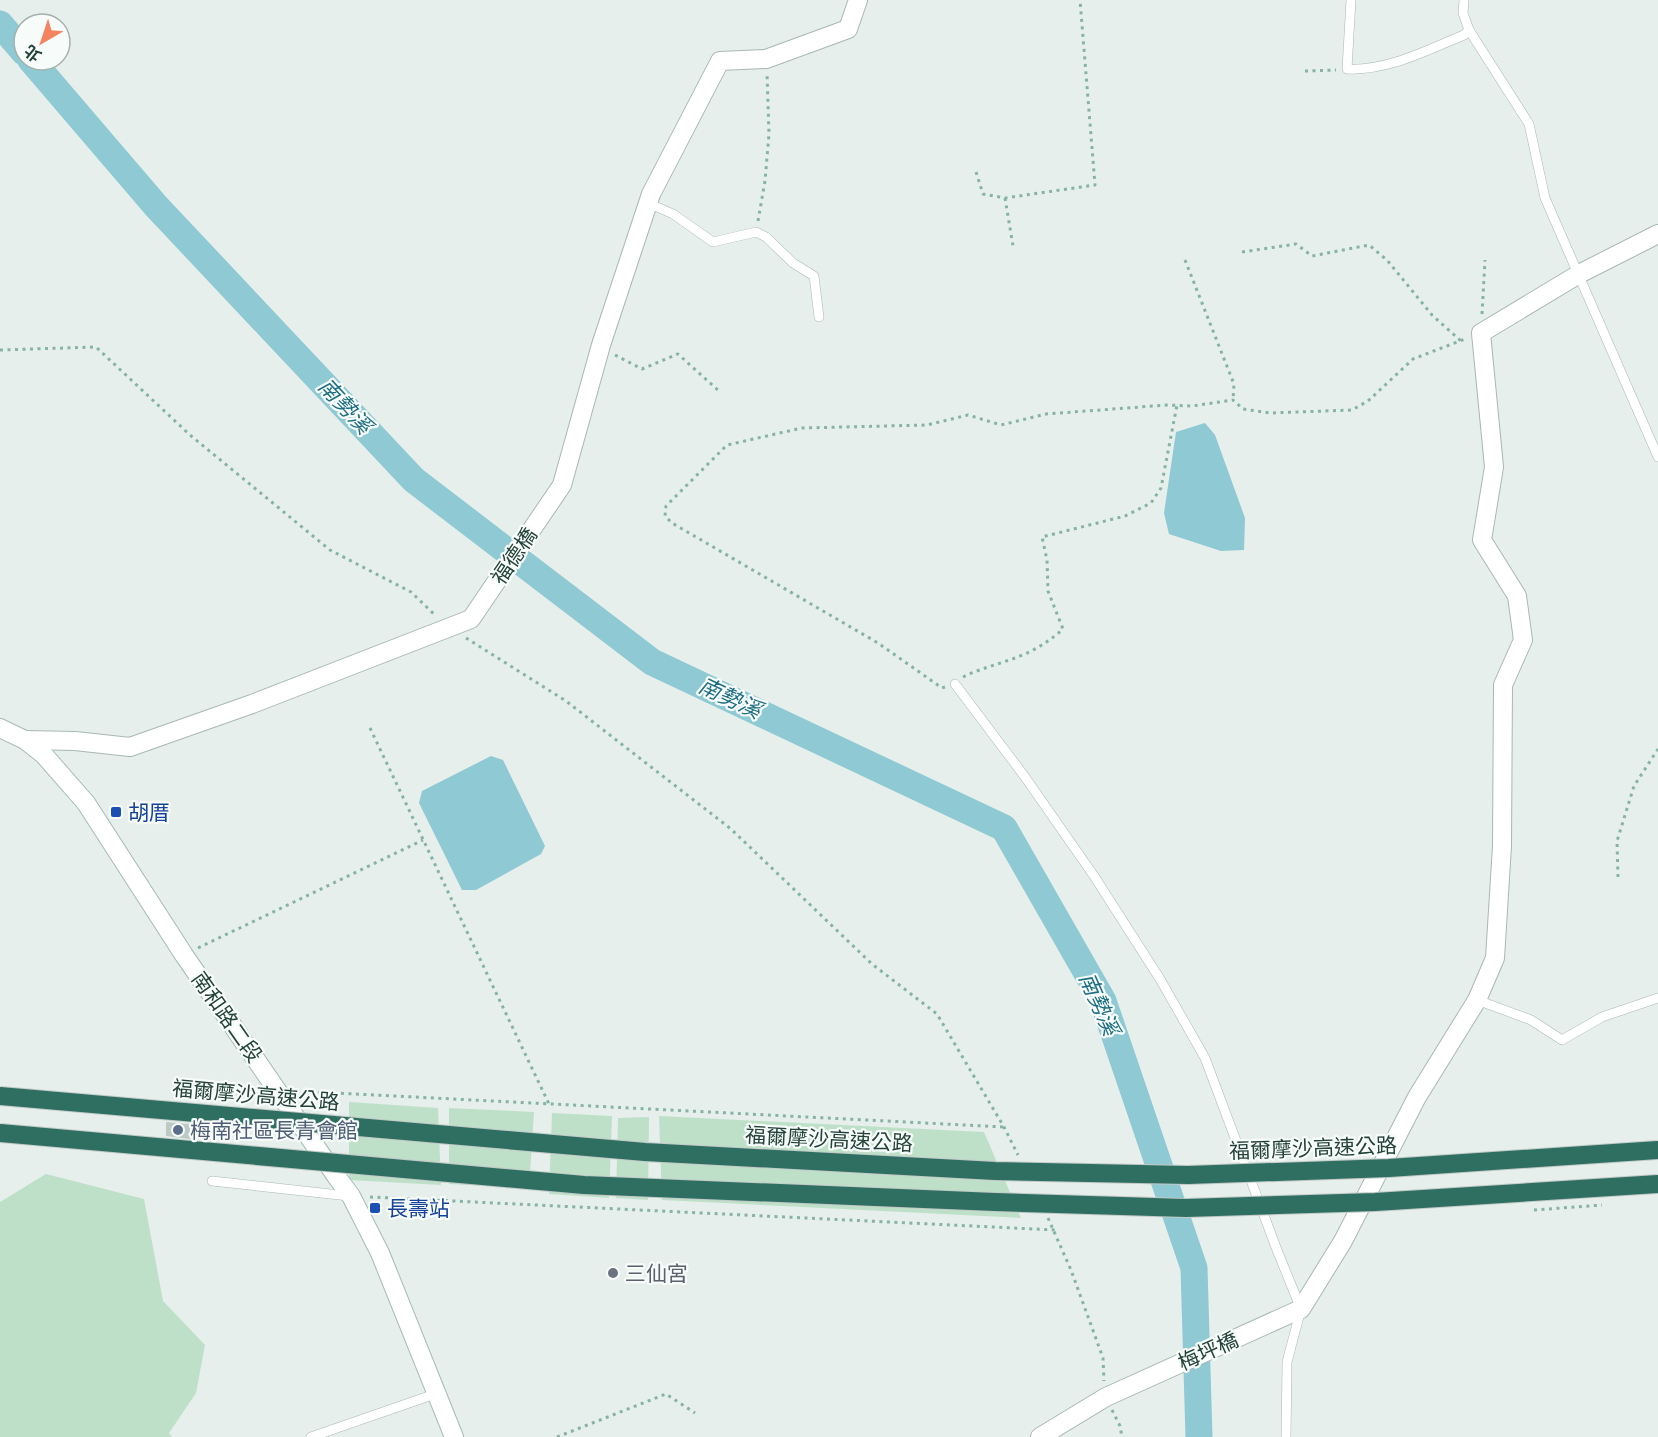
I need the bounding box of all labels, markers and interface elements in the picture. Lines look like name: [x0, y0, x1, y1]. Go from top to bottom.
north arrow: [12, 12, 72, 72]
text: 北: [21, 41, 45, 66]
water label: 南勢溪: [313, 373, 379, 442]
street label: 福德橋: [486, 523, 542, 589]
water label: 南勢溪: [694, 672, 768, 725]
place label: 胡厝: [128, 800, 170, 825]
marker: 胡厝: [109, 805, 123, 819]
street label: 南和路二段: [187, 967, 267, 1067]
water label: 南勢溪: [1073, 968, 1126, 1042]
street label: 福爾摩沙高速公路: [171, 1075, 341, 1115]
place label: 梅南社區長青會館: [190, 1118, 358, 1143]
street label: 福爾摩沙高速公路: [744, 1122, 914, 1156]
marker: 梅南社區長青會館: [171, 1123, 185, 1137]
street label: 福爾摩沙高速公路: [1229, 1133, 1397, 1163]
place label: 長壽站: [387, 1196, 450, 1221]
marker: 長壽站: [368, 1201, 382, 1215]
place label: 三仙宮: [625, 1261, 688, 1286]
marker: 三仙宮: [606, 1266, 620, 1280]
street label: 梅坪橋: [1174, 1327, 1242, 1375]

